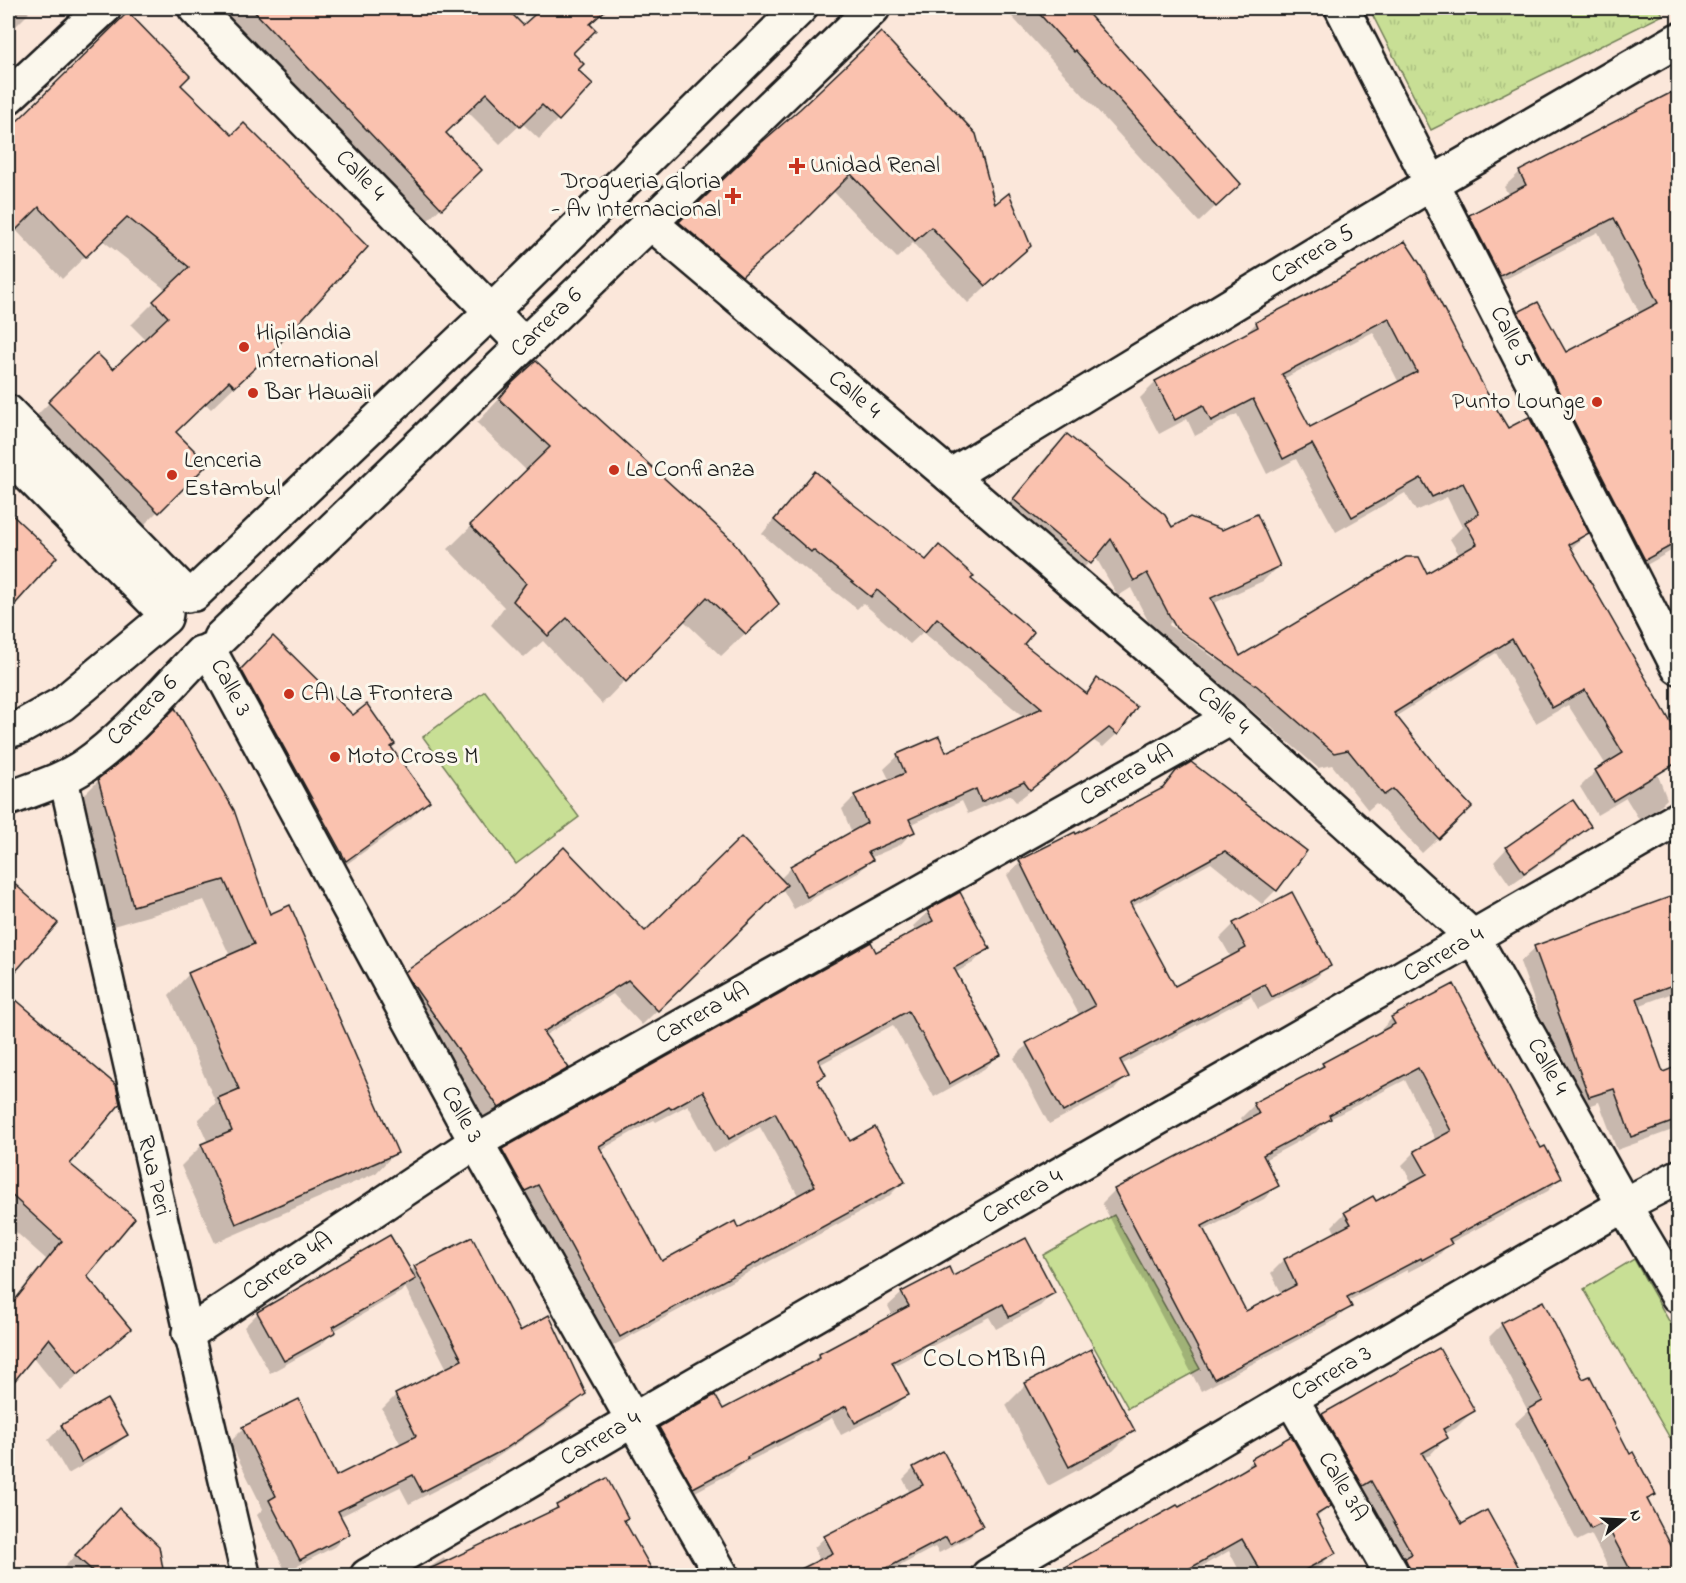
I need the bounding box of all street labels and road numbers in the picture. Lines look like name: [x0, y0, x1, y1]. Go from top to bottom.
street label: Calle 4: [326, 142, 394, 210]
street label: Carrera 5: [1265, 216, 1362, 294]
street label: Carrera 6: [503, 279, 591, 366]
street label: Calle 5: [1480, 300, 1540, 374]
street label: Calle 4: [819, 362, 889, 428]
street label: Calle 3: [200, 653, 260, 723]
street label: Carrera 6: [99, 667, 187, 755]
street label: Calle 4: [1189, 678, 1258, 744]
street label: Carrera 4A: [1074, 736, 1180, 816]
street label: Carrera 4: [1397, 918, 1491, 992]
street label: Carrera 4A: [650, 974, 756, 1054]
street label: Calle 4: [1517, 1032, 1577, 1102]
street label: Calle 3: [431, 1080, 491, 1150]
street label: Rua Peri: [127, 1133, 179, 1219]
street label: Carrera 4: [976, 1160, 1070, 1234]
street label: Carrera 4A: [236, 1224, 340, 1310]
street label: Carrera 3: [1285, 1337, 1379, 1411]
street label: Carrera 4: [554, 1402, 648, 1476]
street label: Calle 3A: [1308, 1445, 1376, 1529]

